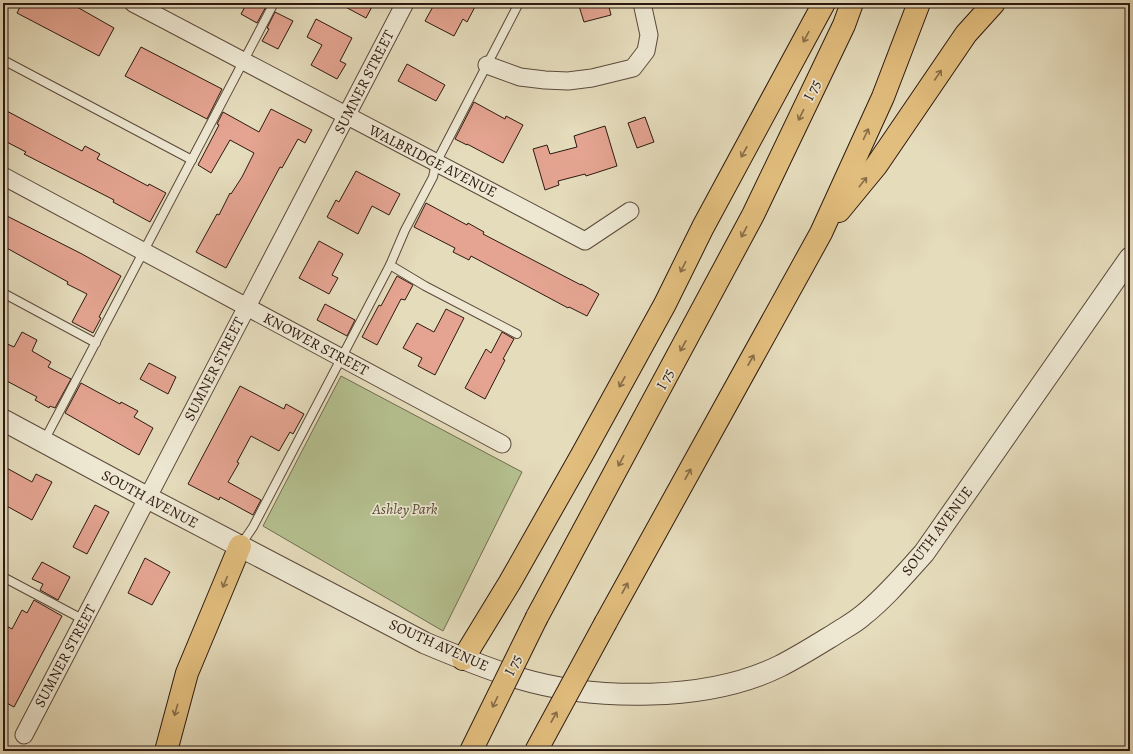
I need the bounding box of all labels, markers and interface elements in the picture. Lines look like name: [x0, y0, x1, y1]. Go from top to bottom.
street label: SUMNER STREET: [329, 26, 399, 137]
one-way arrow: [802, 31, 809, 43]
one-way arrow: [934, 70, 942, 81]
street label: I 75: [798, 76, 826, 104]
one-way arrow: [797, 108, 804, 120]
street label: WALBRIDGE AVENUE: [365, 120, 501, 202]
one-way arrow: [863, 129, 870, 141]
one-way arrow: [740, 146, 748, 158]
one-way arrow: [859, 176, 868, 187]
one-way arrow: [740, 225, 747, 237]
one-way arrow: [679, 261, 687, 273]
street label: KNOWER STREET: [260, 308, 373, 381]
street label: SUMNER STREET: [179, 313, 249, 424]
one-way arrow: [678, 340, 686, 352]
one-way arrow: [747, 354, 755, 366]
street label: I 75: [651, 365, 679, 393]
one-way arrow: [618, 375, 626, 387]
one-way arrow: [617, 455, 624, 467]
street label: SOUTH AVENUE: [98, 465, 202, 533]
one-way arrow: [684, 468, 692, 480]
street label: SOUTH AVENUE: [897, 482, 977, 580]
park label: Ashley Park: [371, 499, 438, 519]
one-way arrow: [221, 576, 229, 588]
one-way arrow: [621, 582, 629, 594]
street label: SUMNER STREET: [29, 600, 101, 711]
street label: SOUTH AVENUE: [386, 614, 492, 676]
street label: I 75: [499, 651, 527, 679]
one-way arrow: [491, 696, 498, 708]
one-way arrow: [172, 704, 179, 717]
one-way arrow: [551, 711, 559, 723]

